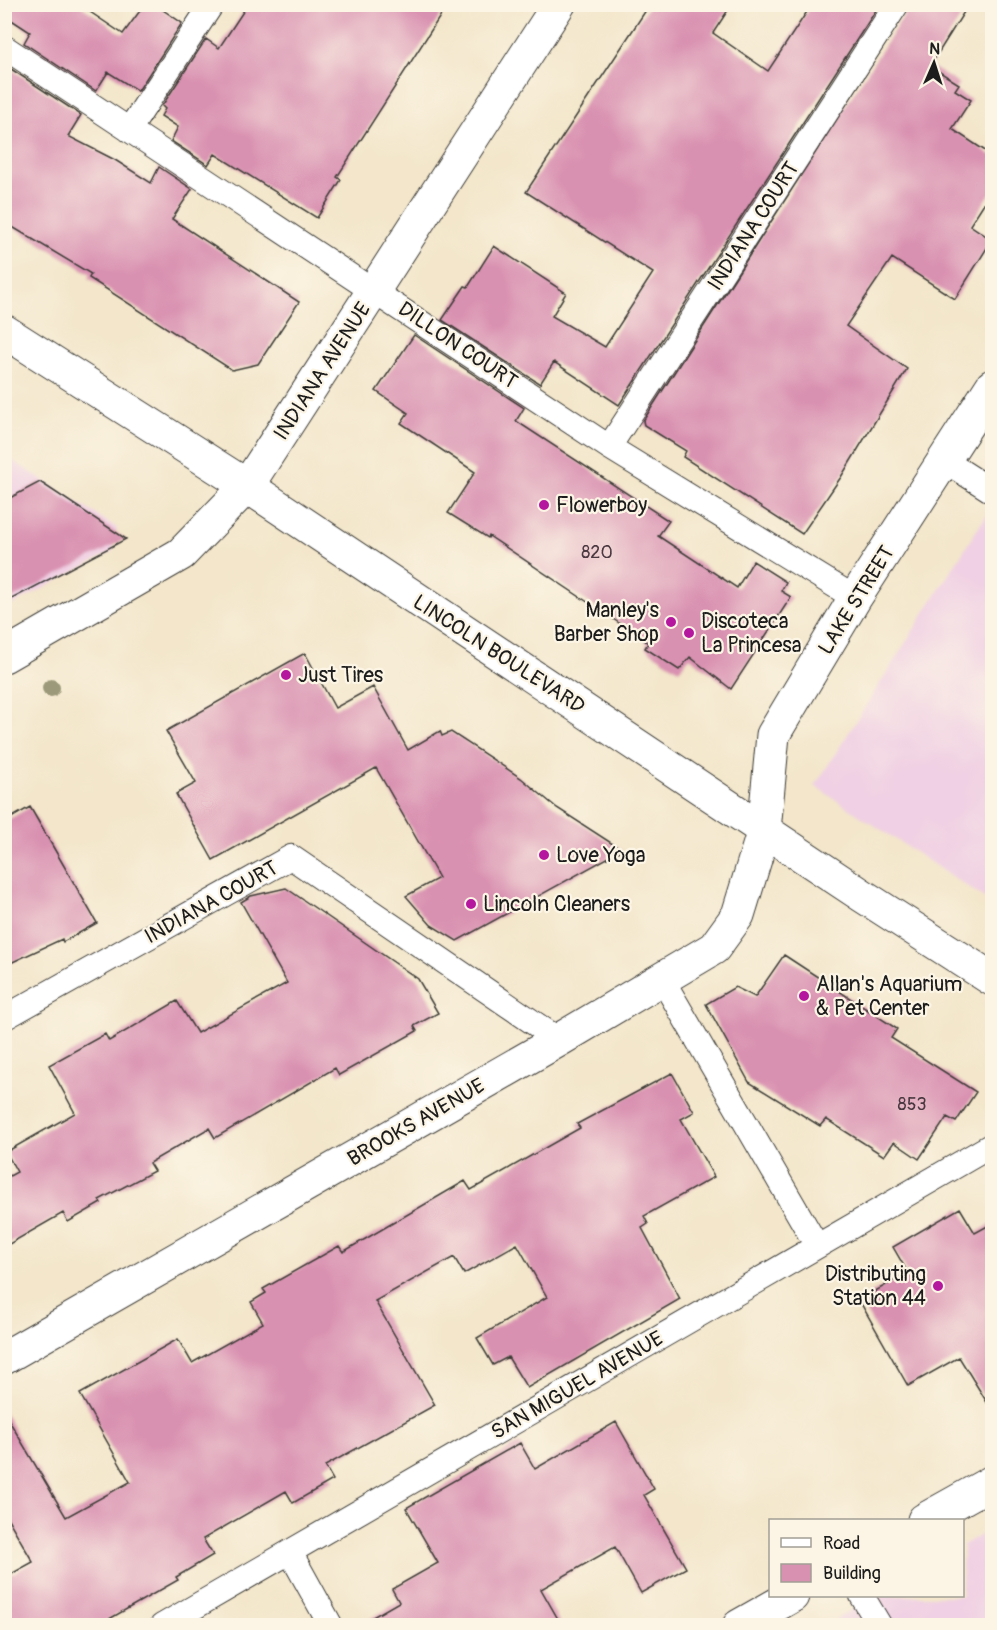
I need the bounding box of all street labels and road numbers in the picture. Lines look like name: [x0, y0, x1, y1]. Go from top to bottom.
street label: INDIANA COURT: [702, 156, 805, 296]
street label: DILLON COURT: [393, 296, 523, 395]
street label: INDIANA AVENUE: [268, 297, 377, 445]
street label: LAKE STREET: [812, 541, 901, 660]
street label: LINCOLN BOULEVARD: [408, 589, 590, 720]
street label: INDIANA COURT: [140, 854, 283, 950]
street label: BROOKS AVENUE: [343, 1072, 490, 1173]
street label: SAN MIGUEL AVENUE: [486, 1325, 668, 1446]

